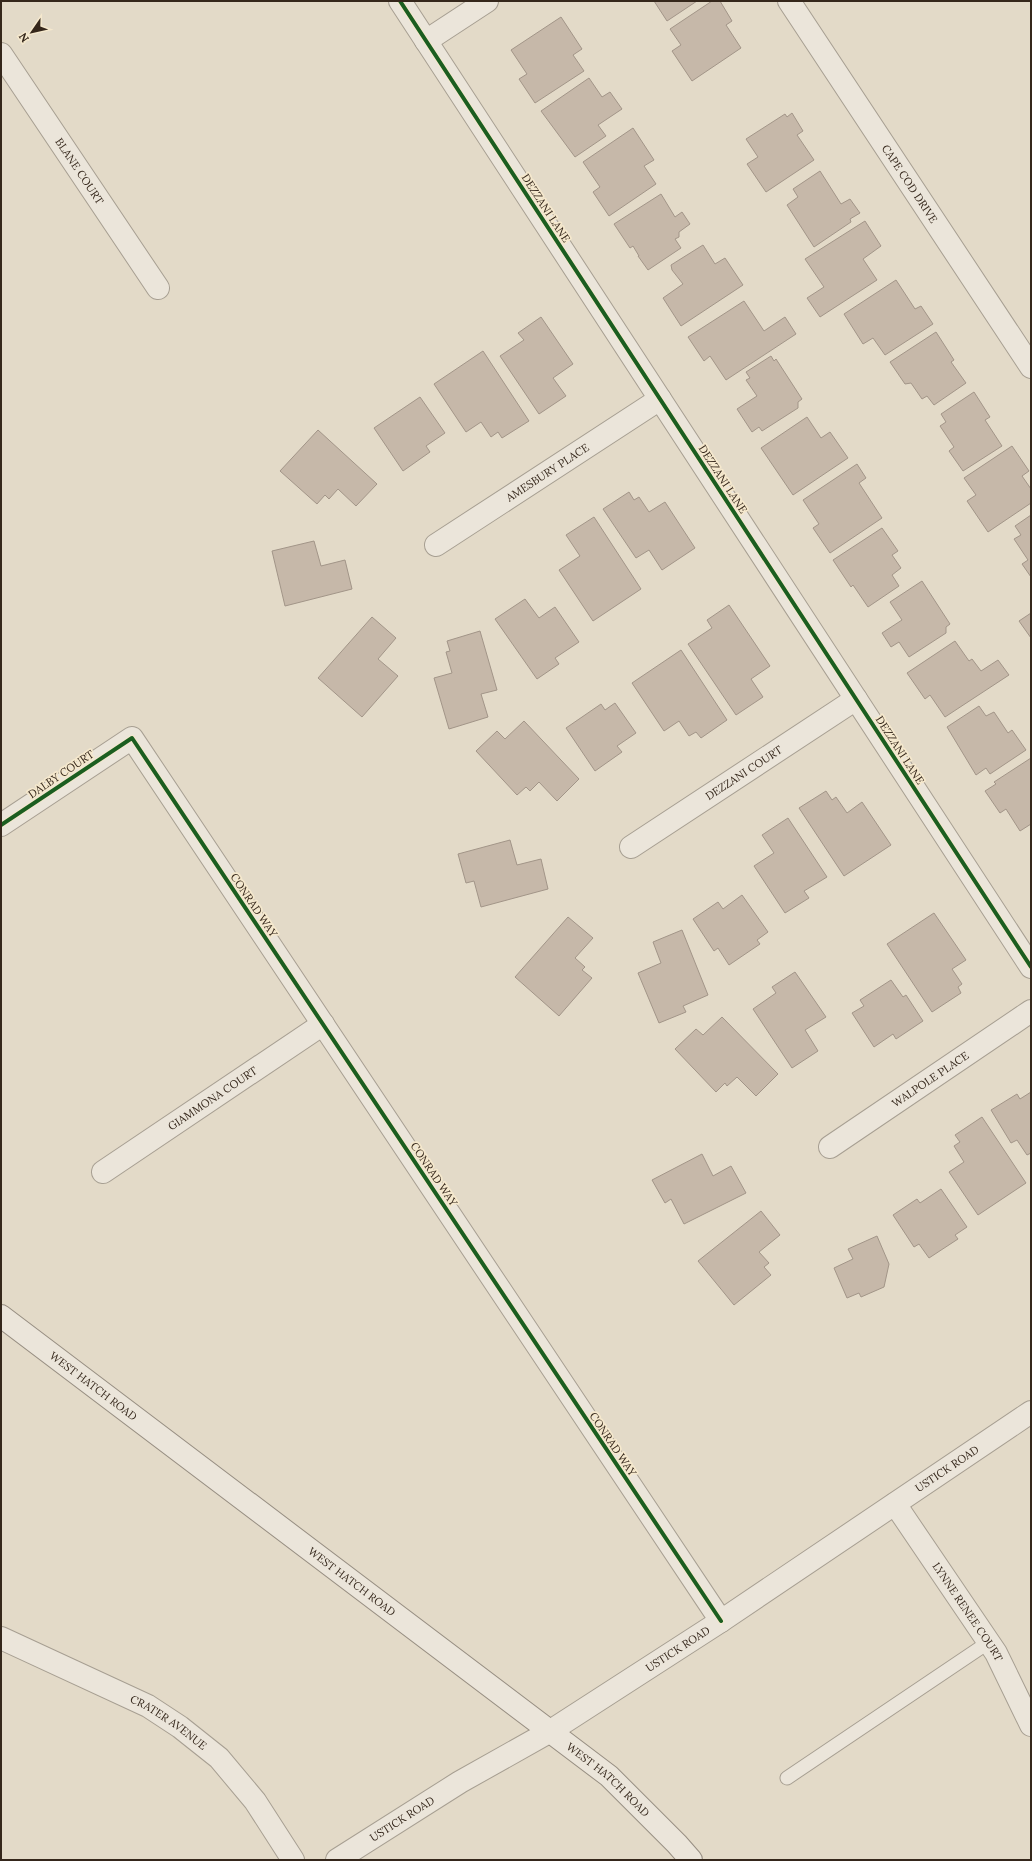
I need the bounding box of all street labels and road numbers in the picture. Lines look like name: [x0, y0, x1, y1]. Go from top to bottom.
street label: BLANE COURT: [52, 135, 107, 207]
street label: CAPE COD DRIVE: [879, 142, 941, 226]
street label: DEZZANI LANE: [519, 171, 573, 245]
street label: AMESBURY PLACE: [502, 440, 592, 505]
street label: DEZZANI LANE: [696, 442, 750, 516]
street label: DEZZANI LANE: [873, 713, 927, 787]
street label: DEZZANI COURT: [703, 743, 785, 803]
street label: DALBY COURT: [25, 747, 97, 801]
street label: CONRAD WAY: [227, 870, 281, 940]
street label: WALPOLE PLACE: [889, 1048, 971, 1110]
street label: GIAMMONA COURT: [165, 1063, 260, 1133]
street label: CONRAD WAY: [407, 1139, 461, 1209]
street label: WEST HATCH ROAD: [47, 1348, 140, 1424]
street label: CONRAD WAY: [586, 1409, 640, 1479]
street label: USTICK ROAD: [912, 1442, 982, 1495]
street label: WEST HATCH ROAD: [305, 1544, 398, 1619]
street label: LYNNE RENEE COURT: [929, 1560, 1006, 1663]
street label: USTICK ROAD: [643, 1623, 713, 1675]
street label: CRATER AVENUE: [128, 1692, 210, 1753]
street label: WEST HATCH ROAD: [564, 1739, 653, 1820]
street label: USTICK ROAD: [367, 1793, 437, 1844]

